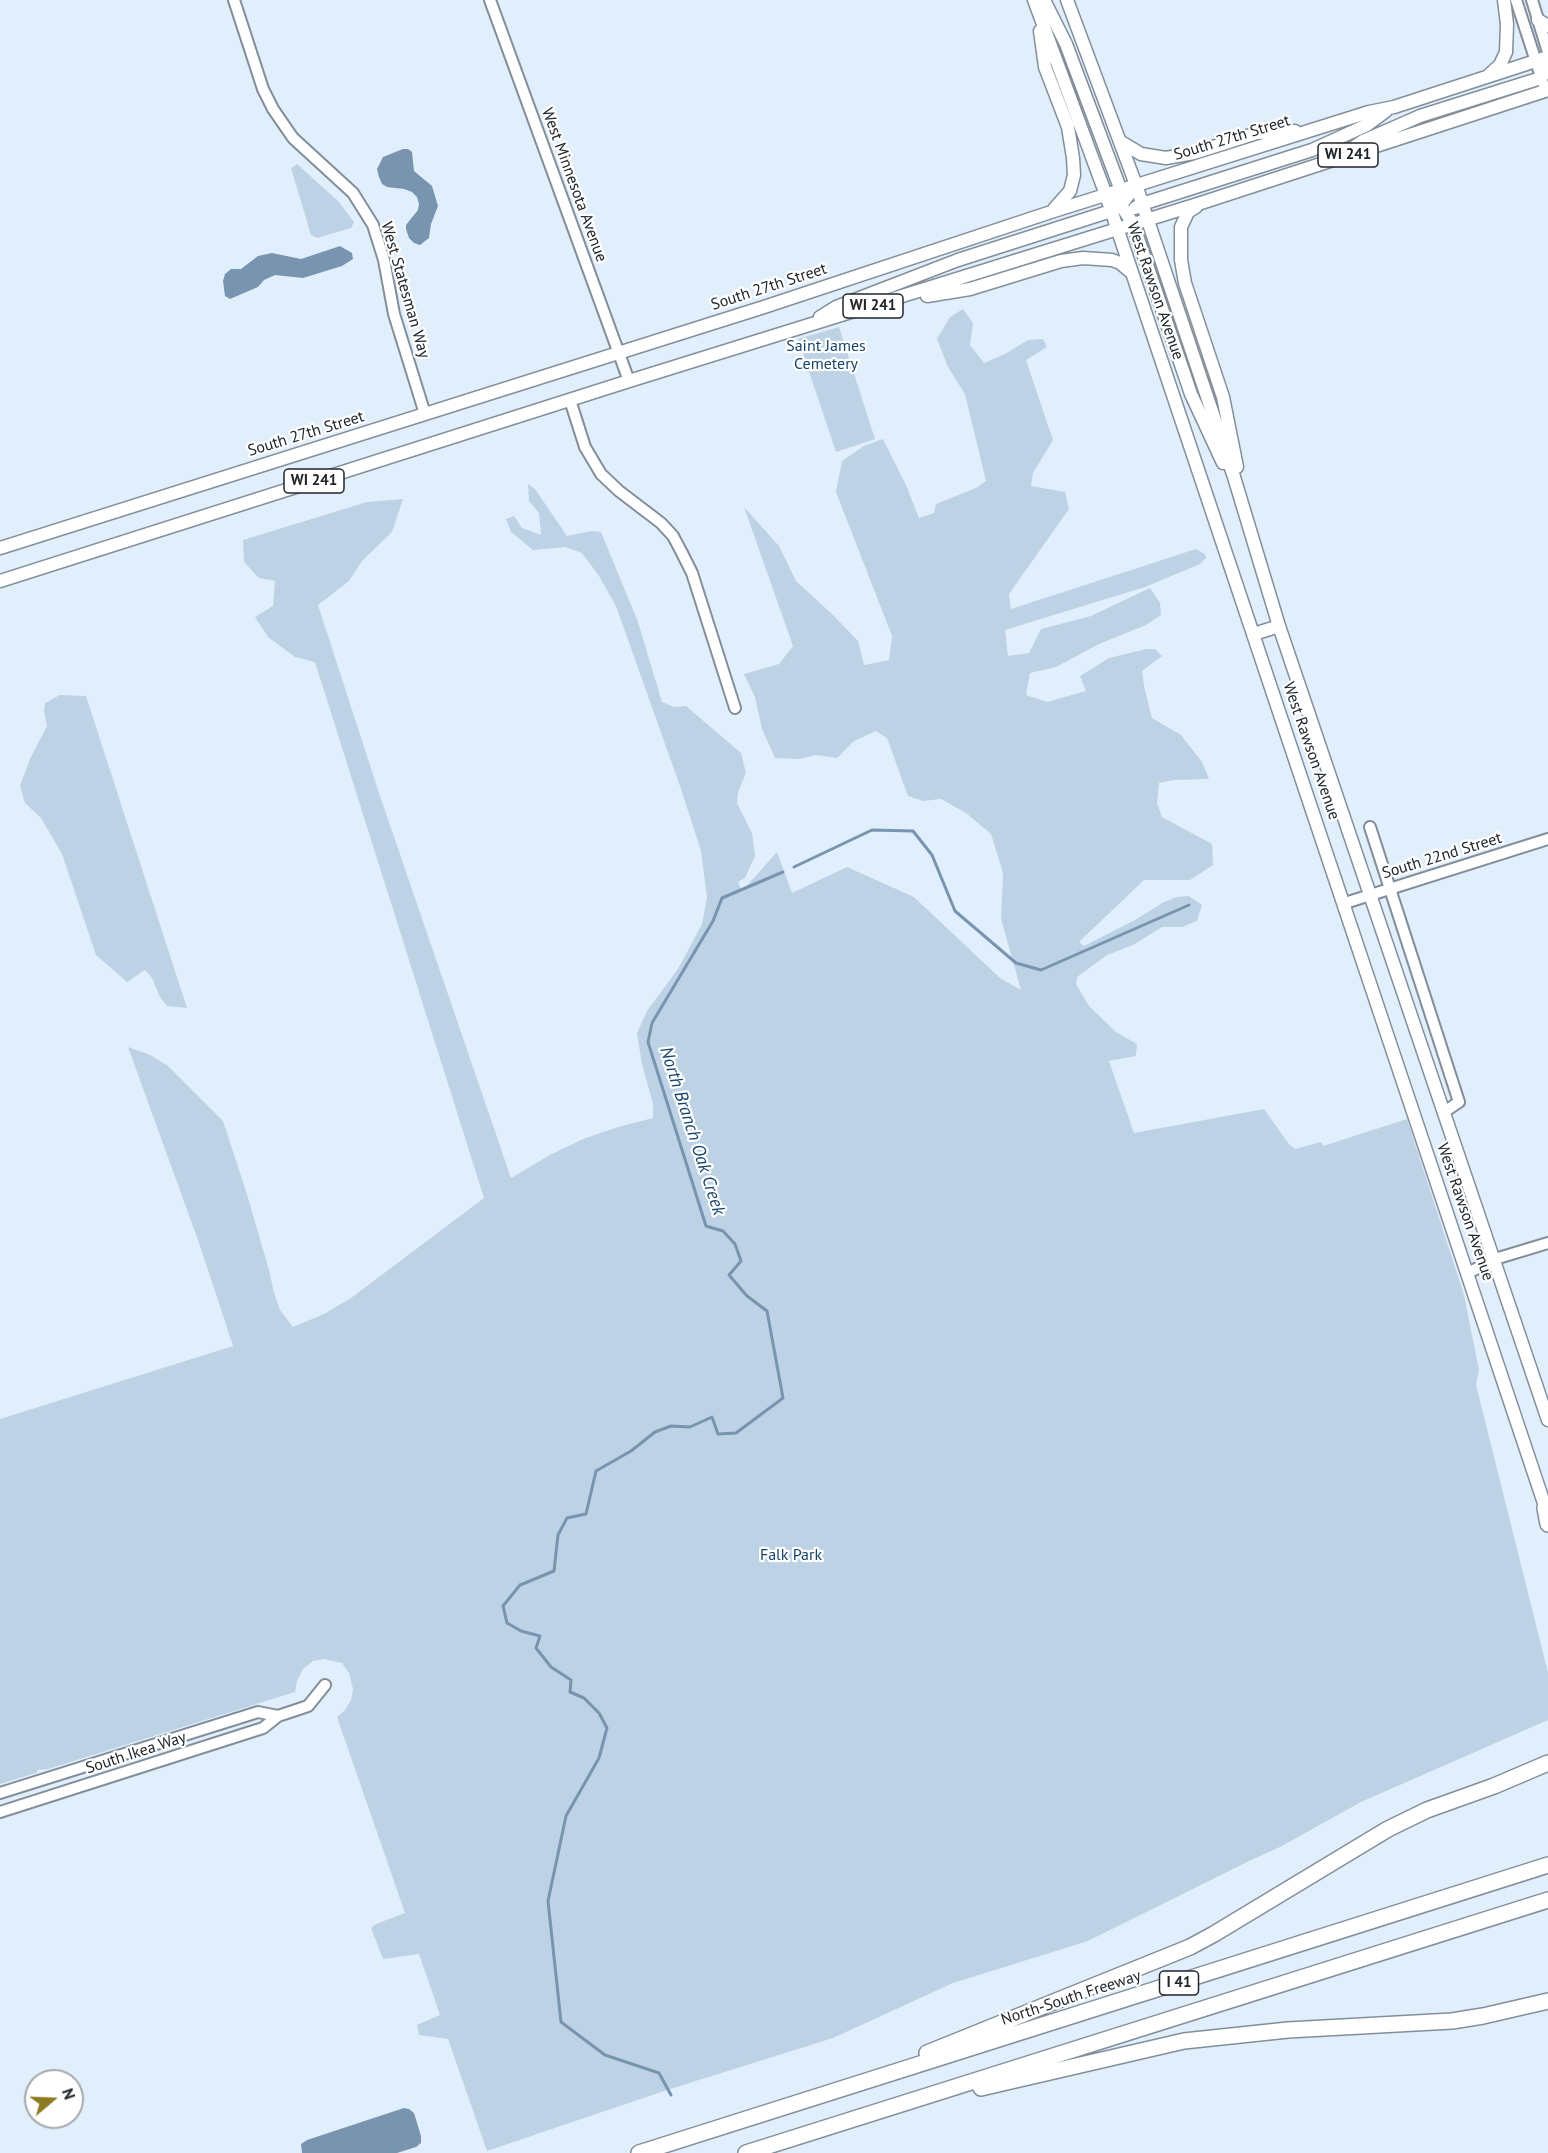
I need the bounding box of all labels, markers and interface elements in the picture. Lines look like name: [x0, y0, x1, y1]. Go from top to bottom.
street label: West Minnesota Avenue: [537, 105, 611, 265]
street label: South 27th Street: [1172, 111, 1292, 165]
road number: WI 241: [1318, 143, 1378, 167]
street label: West Statesman Way: [376, 220, 434, 360]
street label: West Rawson Avenue: [1122, 220, 1188, 362]
street label: South 27th Street: [709, 259, 829, 315]
road number: WI 241: [843, 294, 903, 318]
park label: Saint James Cemetery: [786, 336, 866, 374]
street label: South 27th Street: [246, 407, 366, 461]
road number: WI 241: [284, 469, 344, 493]
street label: West Rawson Avenue: [1278, 680, 1344, 822]
street label: South 22nd Street: [1380, 829, 1504, 883]
water label: North Branch Oak Creek: [655, 1044, 729, 1218]
street label: West Rawson Avenue: [1432, 1141, 1498, 1283]
park label: Falk Park: [760, 1545, 822, 1565]
street label: South Ikea Way: [83, 1728, 189, 1778]
street label: North-South Freeway: [999, 1966, 1143, 2030]
road number: I 41: [1160, 1971, 1198, 1995]
north arrow: [24, 2069, 84, 2129]
text: N: [58, 2086, 80, 2102]

